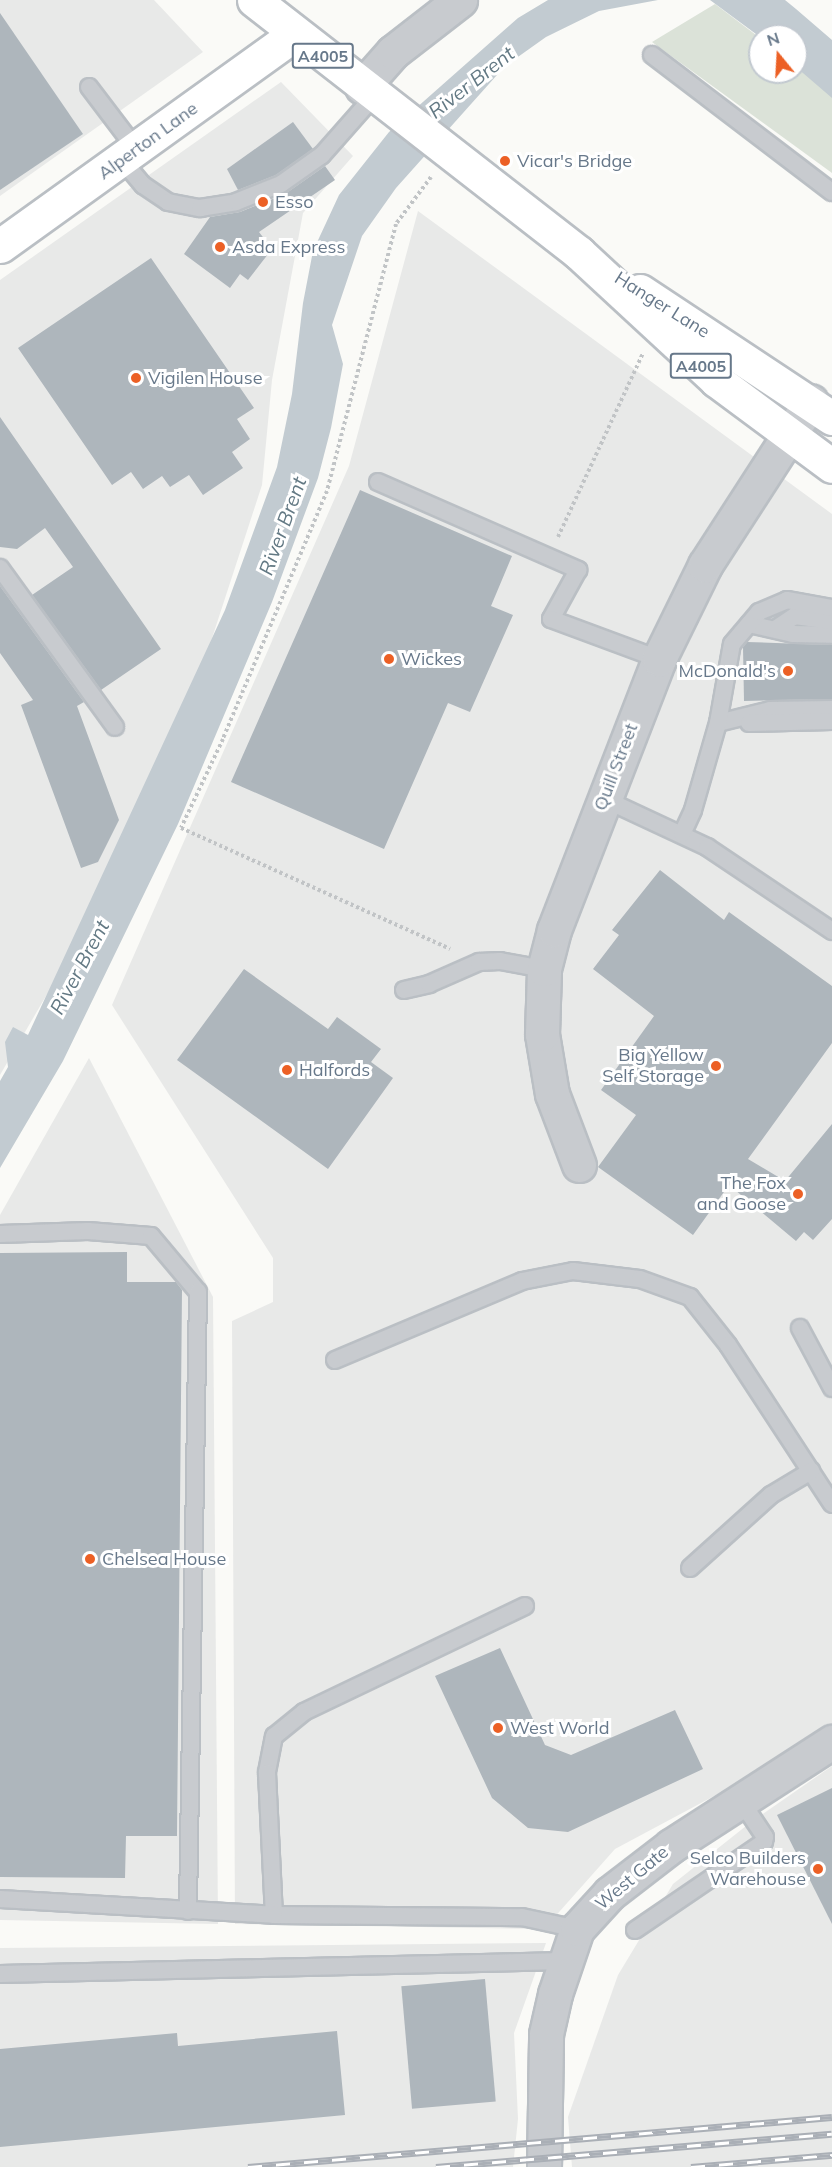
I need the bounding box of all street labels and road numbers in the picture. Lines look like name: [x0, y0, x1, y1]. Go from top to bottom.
road number: A4005: [292, 43, 354, 69]
street label: Alperton Lane: [94, 98, 202, 184]
street label: Hanger Lane: [610, 267, 714, 343]
road number: A4005: [670, 353, 732, 379]
street label: Quill Street: [590, 720, 642, 814]
street label: West Gate: [591, 1841, 673, 1915]

